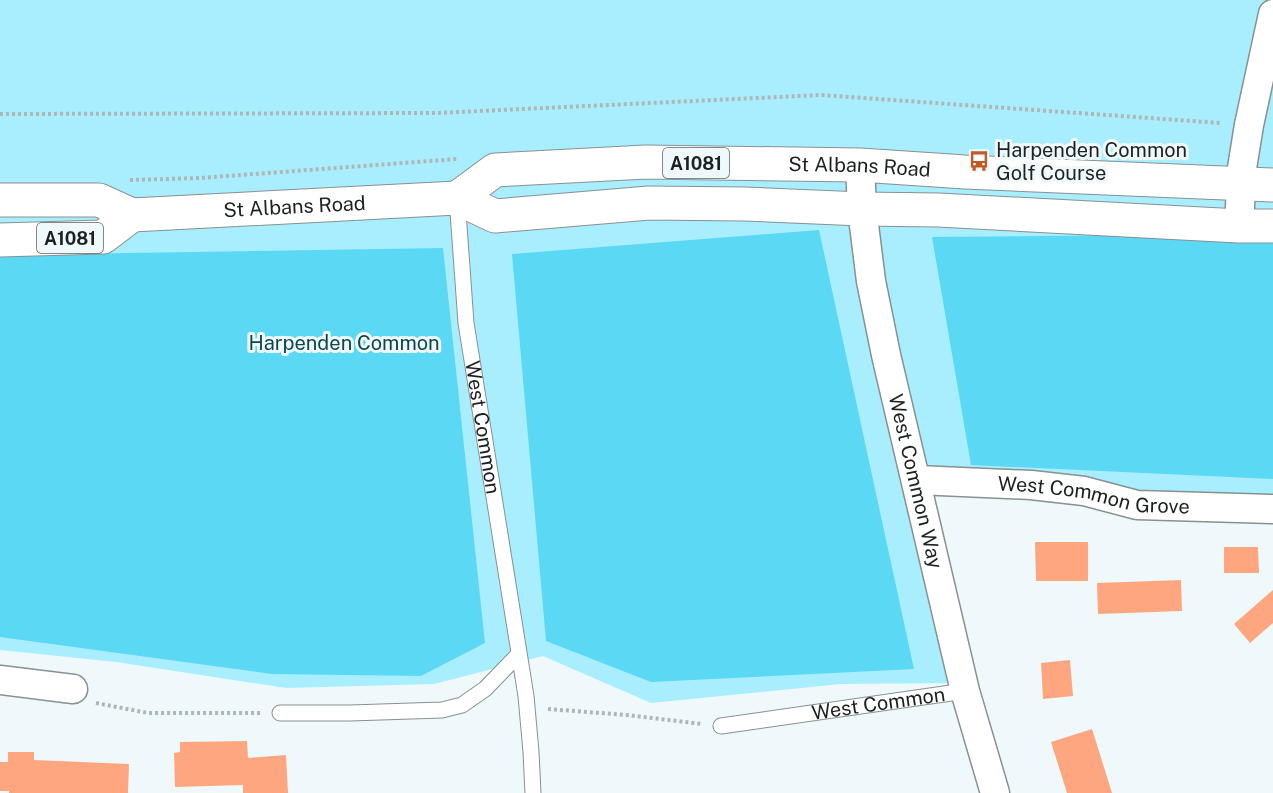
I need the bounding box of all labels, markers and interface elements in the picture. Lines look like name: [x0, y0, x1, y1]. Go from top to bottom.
place label: Harpenden Common Golf Course: [996, 138, 1187, 185]
road number: A1081: [663, 148, 729, 178]
bus stop icon: Harpenden Common Golf Course: [967, 149, 991, 173]
street label: St Albans Road: [788, 152, 931, 182]
street label: St Albans Road: [223, 191, 366, 222]
road number: A1081: [37, 223, 103, 253]
park label: Harpenden Common: [248, 331, 440, 355]
street label: West Common: [460, 359, 505, 496]
street label: West Common Way: [884, 392, 948, 571]
street label: West Common Grove: [997, 472, 1190, 519]
street label: West Common: [810, 682, 947, 725]

